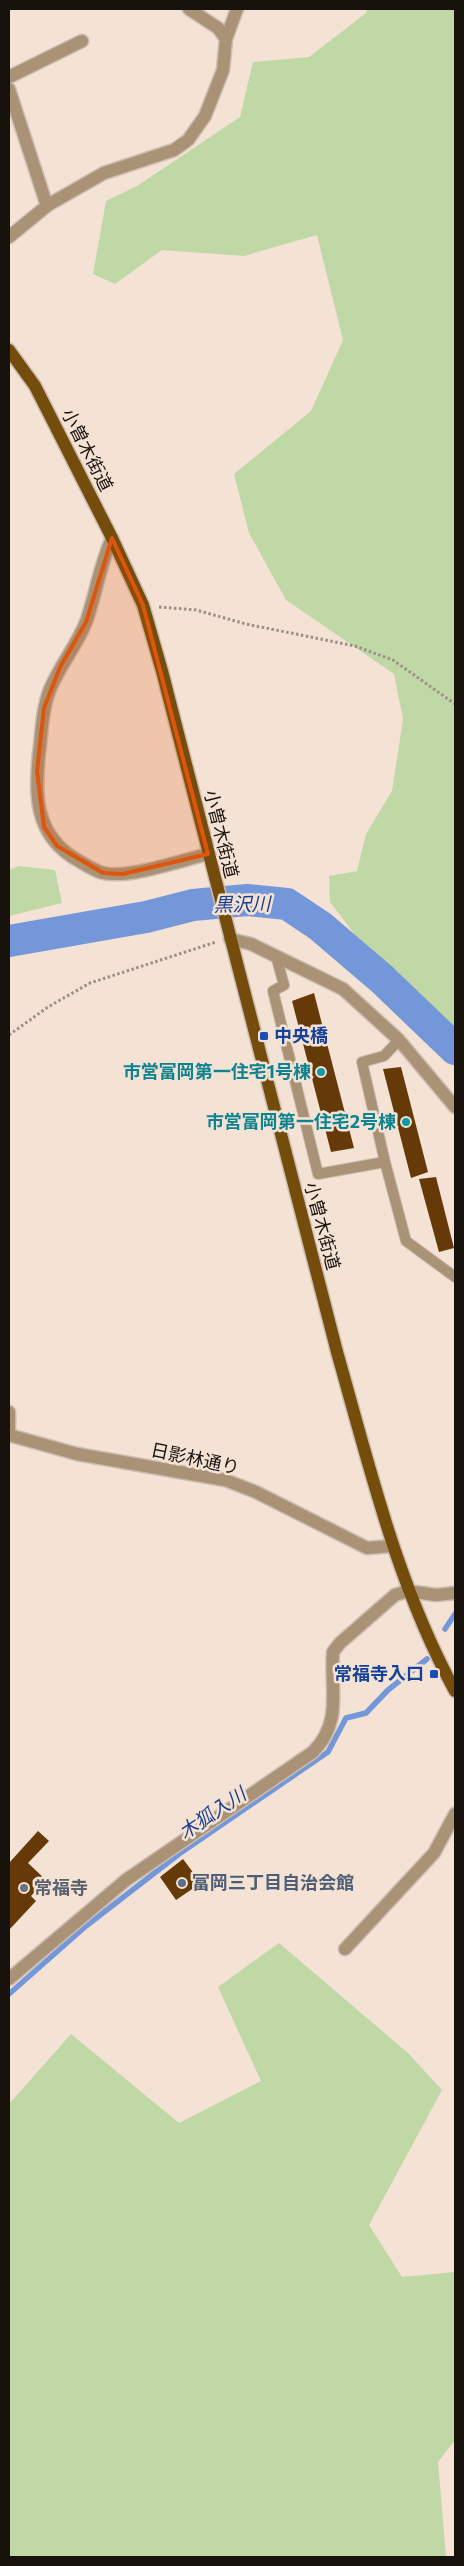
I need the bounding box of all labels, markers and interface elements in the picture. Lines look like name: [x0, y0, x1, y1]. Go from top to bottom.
street label: 小曽木街道: [58, 404, 118, 495]
street label: 小曽木街道: [200, 787, 244, 880]
water label: 黒沢川: [213, 891, 273, 915]
place label: 中央橋: [274, 1024, 328, 1046]
marker: 中央橋: [258, 1030, 270, 1042]
place label: 市営富岡第一住宅1号棟: [123, 1060, 311, 1082]
marker: 市営富岡第一住宅1号棟: [315, 1066, 327, 1078]
place label: 市営富岡第一住宅2号棟: [206, 1110, 396, 1132]
marker: 市営富岡第一住宅2号棟: [400, 1116, 412, 1128]
street label: 小曽木街道: [301, 1179, 345, 1272]
street label: 日影林通り: [149, 1438, 242, 1478]
place label: 常福寺入口: [334, 1662, 424, 1684]
marker: 常福寺入口: [428, 1668, 440, 1680]
water label: 木狐入川: [174, 1781, 251, 1843]
place label: 富岡三丁目自治会館: [192, 1871, 354, 1893]
place label: 常福寺: [34, 1876, 88, 1898]
marker: 富岡三丁目自治会館: [176, 1877, 188, 1889]
marker: 常福寺: [18, 1882, 30, 1894]

